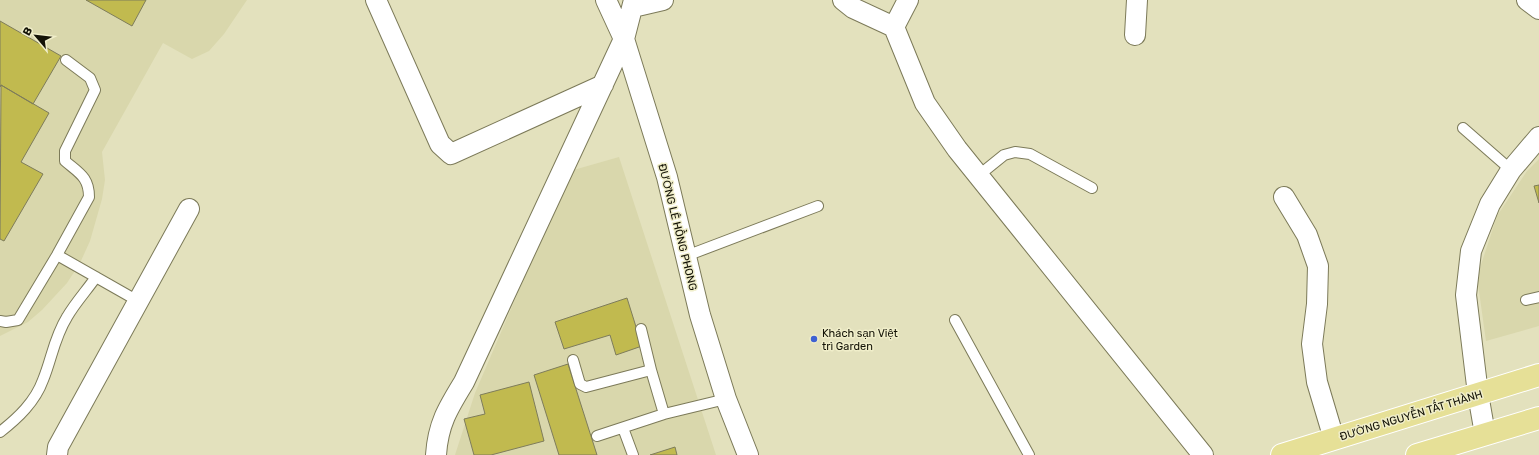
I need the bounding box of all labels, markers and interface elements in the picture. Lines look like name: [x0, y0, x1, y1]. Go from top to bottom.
north arrow: [16, 16, 56, 56]
text: B: [20, 25, 35, 38]
street label: ĐƯỜNG LÊ HỒNG PHONG: [655, 162, 702, 292]
place label: Khách sạn Việt trì Garden: [822, 327, 899, 353]
marker: Khách sạn Việt trì Garden: [809, 334, 819, 344]
street label: ĐƯỜNG NGUYỄN TẤT THÀNH: [1338, 386, 1484, 443]

